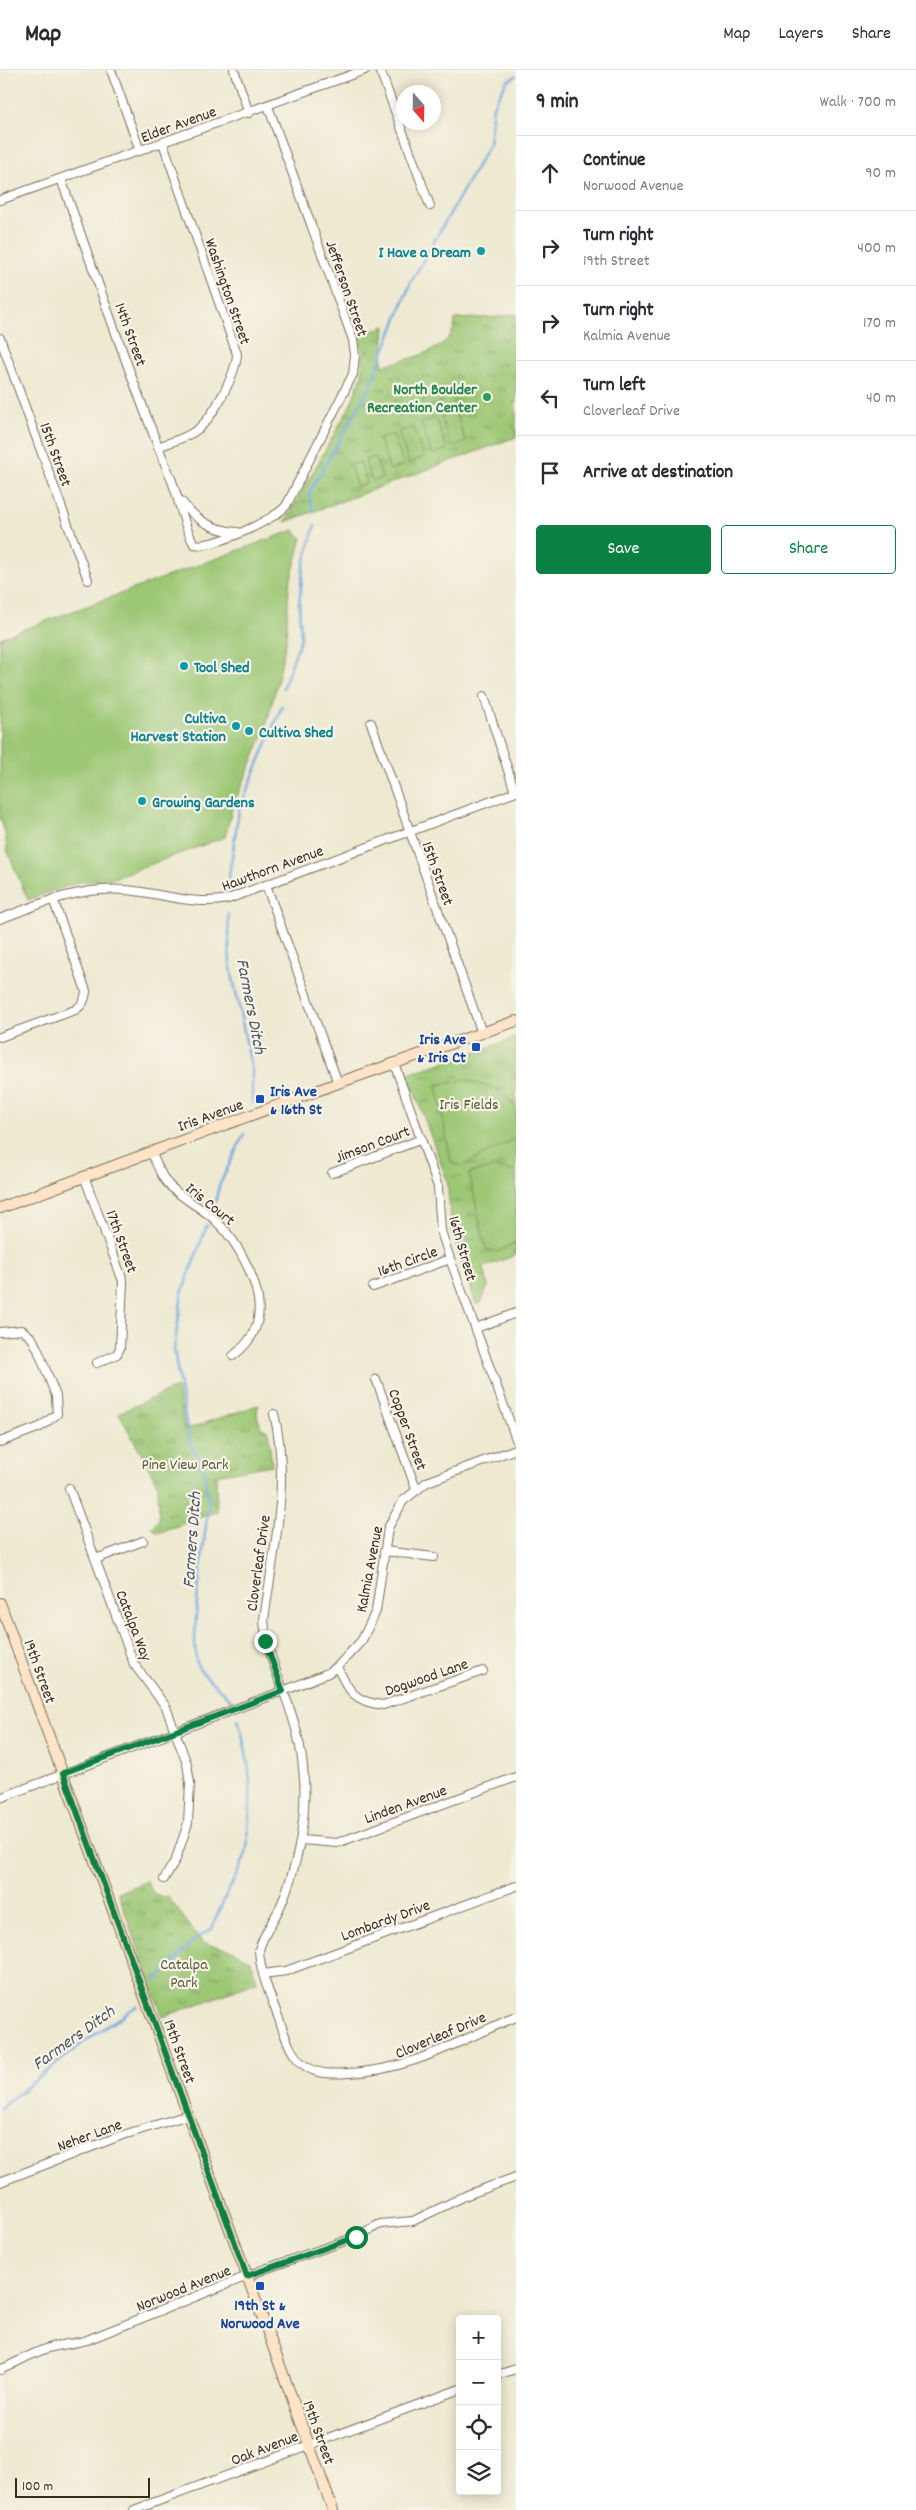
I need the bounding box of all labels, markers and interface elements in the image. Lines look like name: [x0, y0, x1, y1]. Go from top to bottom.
text: Map: [25, 18, 61, 52]
text: Map: [723, 22, 750, 47]
text: Layers: [778, 22, 824, 47]
text: Share: [852, 22, 891, 47]
north arrow: [396, 85, 441, 130]
text: 9 min: [536, 88, 578, 118]
text: Walk · 700 m: [820, 91, 896, 114]
street label: Elder Avenue: [138, 101, 220, 150]
text: Continue: [583, 148, 645, 175]
icon: ahead: [536, 159, 564, 187]
text: 90 m: [865, 162, 896, 185]
text: Norwood Avenue: [583, 175, 683, 198]
text: Turn right: [583, 223, 654, 250]
icon: right: [536, 234, 564, 262]
street label: Washington Street: [198, 236, 256, 348]
text: 400 m: [857, 237, 896, 260]
street label: Jefferson Street: [318, 238, 373, 340]
place label: I Have a Dream: [378, 242, 471, 265]
marker: I Have a Dream: [475, 245, 487, 257]
text: 19th Street: [583, 250, 650, 273]
text: Turn right: [583, 298, 654, 325]
street label: 14th Street: [108, 300, 152, 370]
icon: right: [536, 309, 564, 337]
text: 170 m: [863, 312, 896, 335]
text: Kalmia Avenue: [583, 325, 671, 348]
text: Turn left: [583, 373, 646, 400]
place label: North Boulder Recreation Center: [367, 379, 478, 420]
icon: left: [536, 384, 564, 412]
text: 40 m: [866, 387, 896, 410]
marker: North Boulder Recreation Center: [481, 391, 493, 403]
text: Cloverleaf Drive: [583, 400, 680, 423]
street label: 15th Street: [32, 420, 77, 490]
icon: arrive: [536, 459, 564, 487]
text: Arrive at destination: [583, 460, 733, 487]
button: Save: [536, 525, 711, 574]
button: Share: [721, 525, 896, 574]
place label: Tool Shed: [194, 657, 250, 680]
marker: Tool Shed: [178, 660, 190, 672]
place label: Cultiva Harvest Station: [131, 708, 227, 749]
marker: Cultiva Harvest Station: [230, 720, 242, 732]
place label: Cultiva Shed: [259, 722, 333, 745]
marker: Cultiva Shed: [243, 725, 255, 737]
place label: Growing Gardens: [152, 792, 255, 815]
marker: Growing Gardens: [136, 795, 148, 807]
street label: 15th Street: [414, 839, 459, 909]
street label: Hawthorn Avenue: [219, 840, 327, 898]
water label: Farmers Ditch: [228, 957, 271, 1057]
place label: Iris Ave & Iris Ct: [417, 1029, 466, 1070]
marker: Iris Ave & Iris Ct: [470, 1041, 482, 1053]
place label: Iris Ave & 16th St: [270, 1081, 322, 1122]
marker: Iris Ave & 16th St: [254, 1093, 266, 1105]
street label: Iris Avenue: [175, 1094, 247, 1139]
park label: Iris Fields: [439, 1094, 499, 1117]
street label: Jimson Court: [332, 1121, 414, 1170]
street label: Iris Court: [180, 1178, 239, 1232]
street label: 17th Street: [99, 1207, 143, 1277]
street label: 16th Street: [441, 1213, 482, 1284]
street label: 16th Circle: [375, 1241, 441, 1284]
street label: Copper Street: [381, 1386, 432, 1474]
park label: Pine View Park: [141, 1454, 229, 1477]
water label: Farmers Ditch: [178, 1490, 209, 1589]
street label: Cloverleaf Drive: [241, 1514, 278, 1613]
street label: Kalmia Avenue: [351, 1524, 390, 1615]
street label: Catalpa Way: [109, 1587, 157, 1665]
route end: [254, 1630, 277, 1653]
street label: 19th Street: [16, 1637, 61, 1707]
street label: Dogwood Lane: [382, 1653, 471, 1703]
street label: Linden Avenue: [361, 1780, 450, 1831]
street label: Lombardy Drive: [338, 1895, 434, 1948]
park label: Catalpa Park: [160, 1954, 208, 1995]
water label: Farmers Ditch: [28, 2000, 121, 2078]
street label: Cloverleaf Drive: [392, 2007, 490, 2066]
street label: 19th Street: [156, 2017, 201, 2087]
street label: Neher Lane: [54, 2114, 125, 2159]
route start: [345, 2226, 368, 2249]
street label: Norwood Avenue: [133, 2260, 235, 2319]
marker: 19th St & Norwood Ave: [254, 2280, 266, 2292]
place label: 19th St & Norwood Ave: [220, 2295, 300, 2336]
map controls: [456, 2315, 501, 2495]
button: +: [456, 2315, 501, 2360]
button: −: [456, 2360, 501, 2405]
street label: 19th Street: [295, 2398, 340, 2468]
button: locate: [456, 2405, 501, 2450]
street label: Oak Avenue: [228, 2426, 302, 2473]
button: layers: [456, 2450, 501, 2495]
scale bar: [15, 2475, 150, 2498]
text: 100 m: [22, 2477, 53, 2497]

